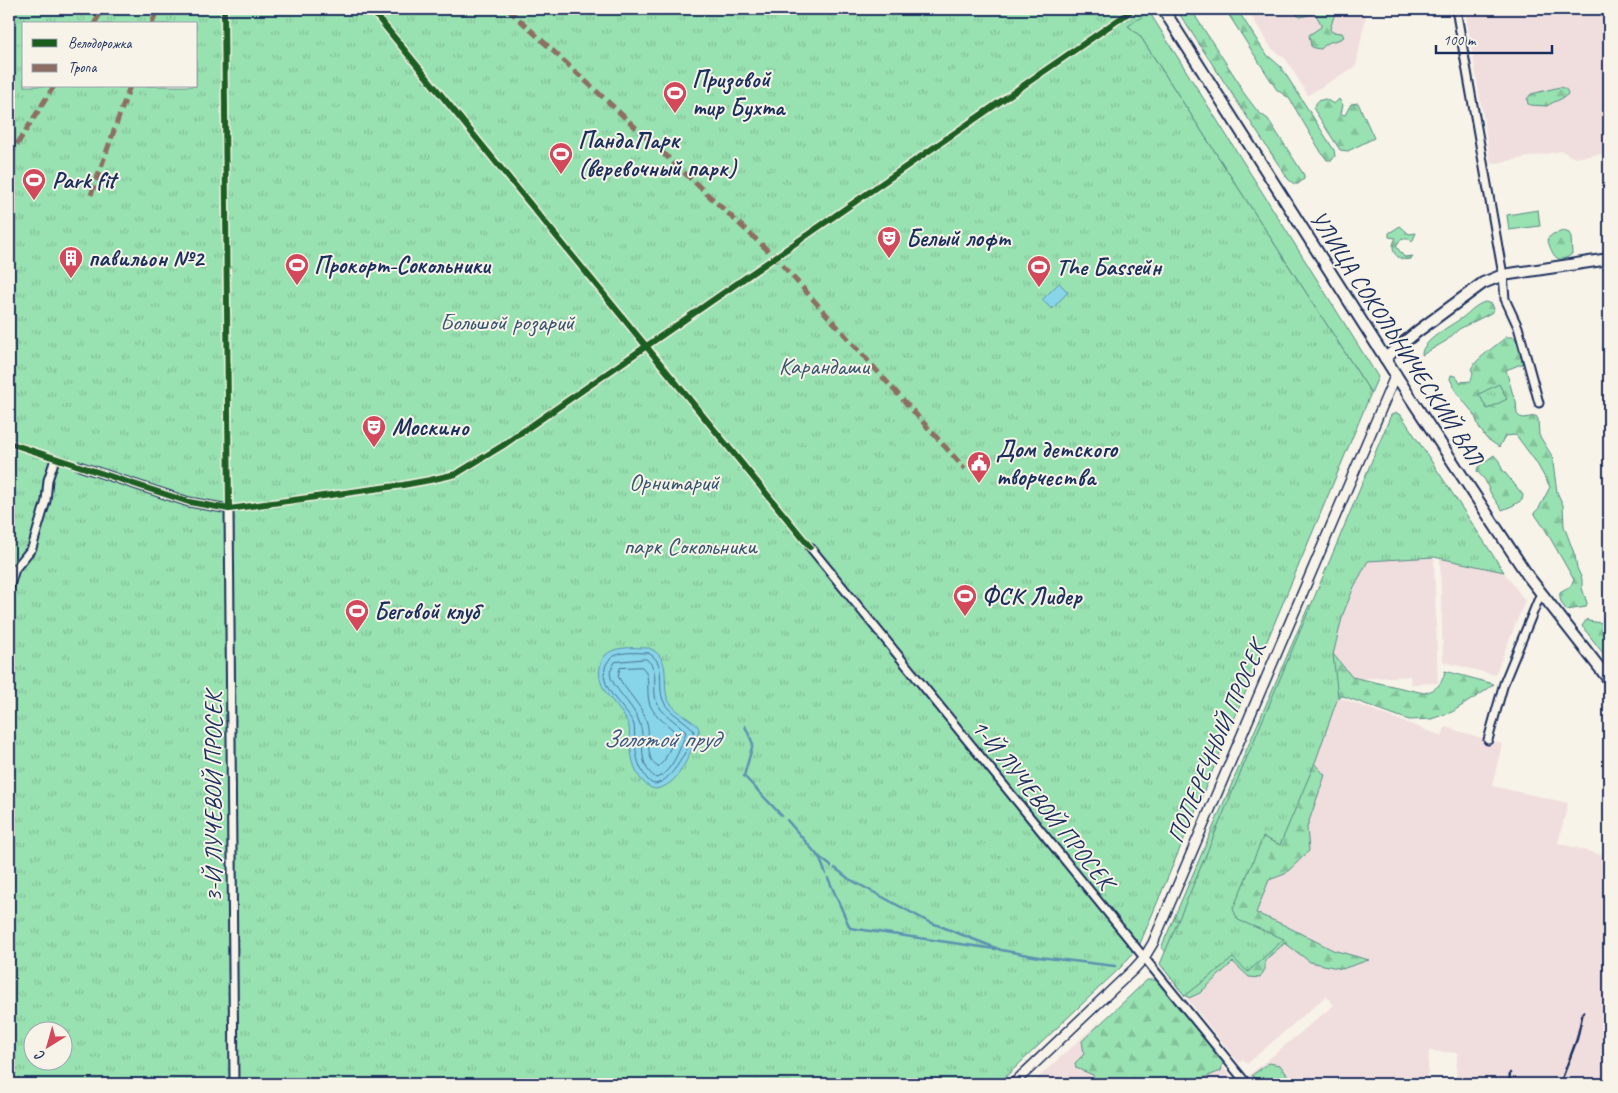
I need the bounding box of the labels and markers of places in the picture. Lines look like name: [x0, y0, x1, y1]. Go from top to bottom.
place label: Призовой тир Бухта: [692, 64, 787, 122]
sports icon: Призовой тир Бухта: [662, 80, 688, 114]
place label: ПандаПарк (веревочный парк): [578, 125, 738, 183]
sports icon: ПандаПарк (веревочный парк): [548, 141, 574, 175]
place label: Park fit: [52, 165, 119, 195]
sports icon: Park fit: [21, 167, 47, 201]
place label: Белый лофт: [906, 223, 1011, 253]
theatre icon: Белый лофт: [876, 225, 902, 259]
place label: павильон №2: [88, 243, 205, 273]
building icon: павильон №2: [58, 245, 84, 279]
place label: Прокорт-Сокольники: [314, 250, 492, 280]
sports icon: Прокорт-Сокольники: [284, 252, 310, 286]
place label: The Баssейн: [1056, 252, 1163, 282]
sports icon: The Баssейн: [1026, 254, 1052, 288]
place label: Москино: [392, 412, 470, 442]
theatre icon: Москино: [361, 414, 387, 448]
place label: Дом детского творчества: [996, 434, 1119, 492]
public building icon: Дом детского творчества: [966, 450, 992, 484]
place label: ФСК Лидер: [982, 581, 1084, 611]
sports icon: ФСК Лидер: [952, 583, 978, 617]
place label: Беговой клуб: [374, 596, 484, 626]
sports icon: Беговой клуб: [344, 598, 370, 632]

